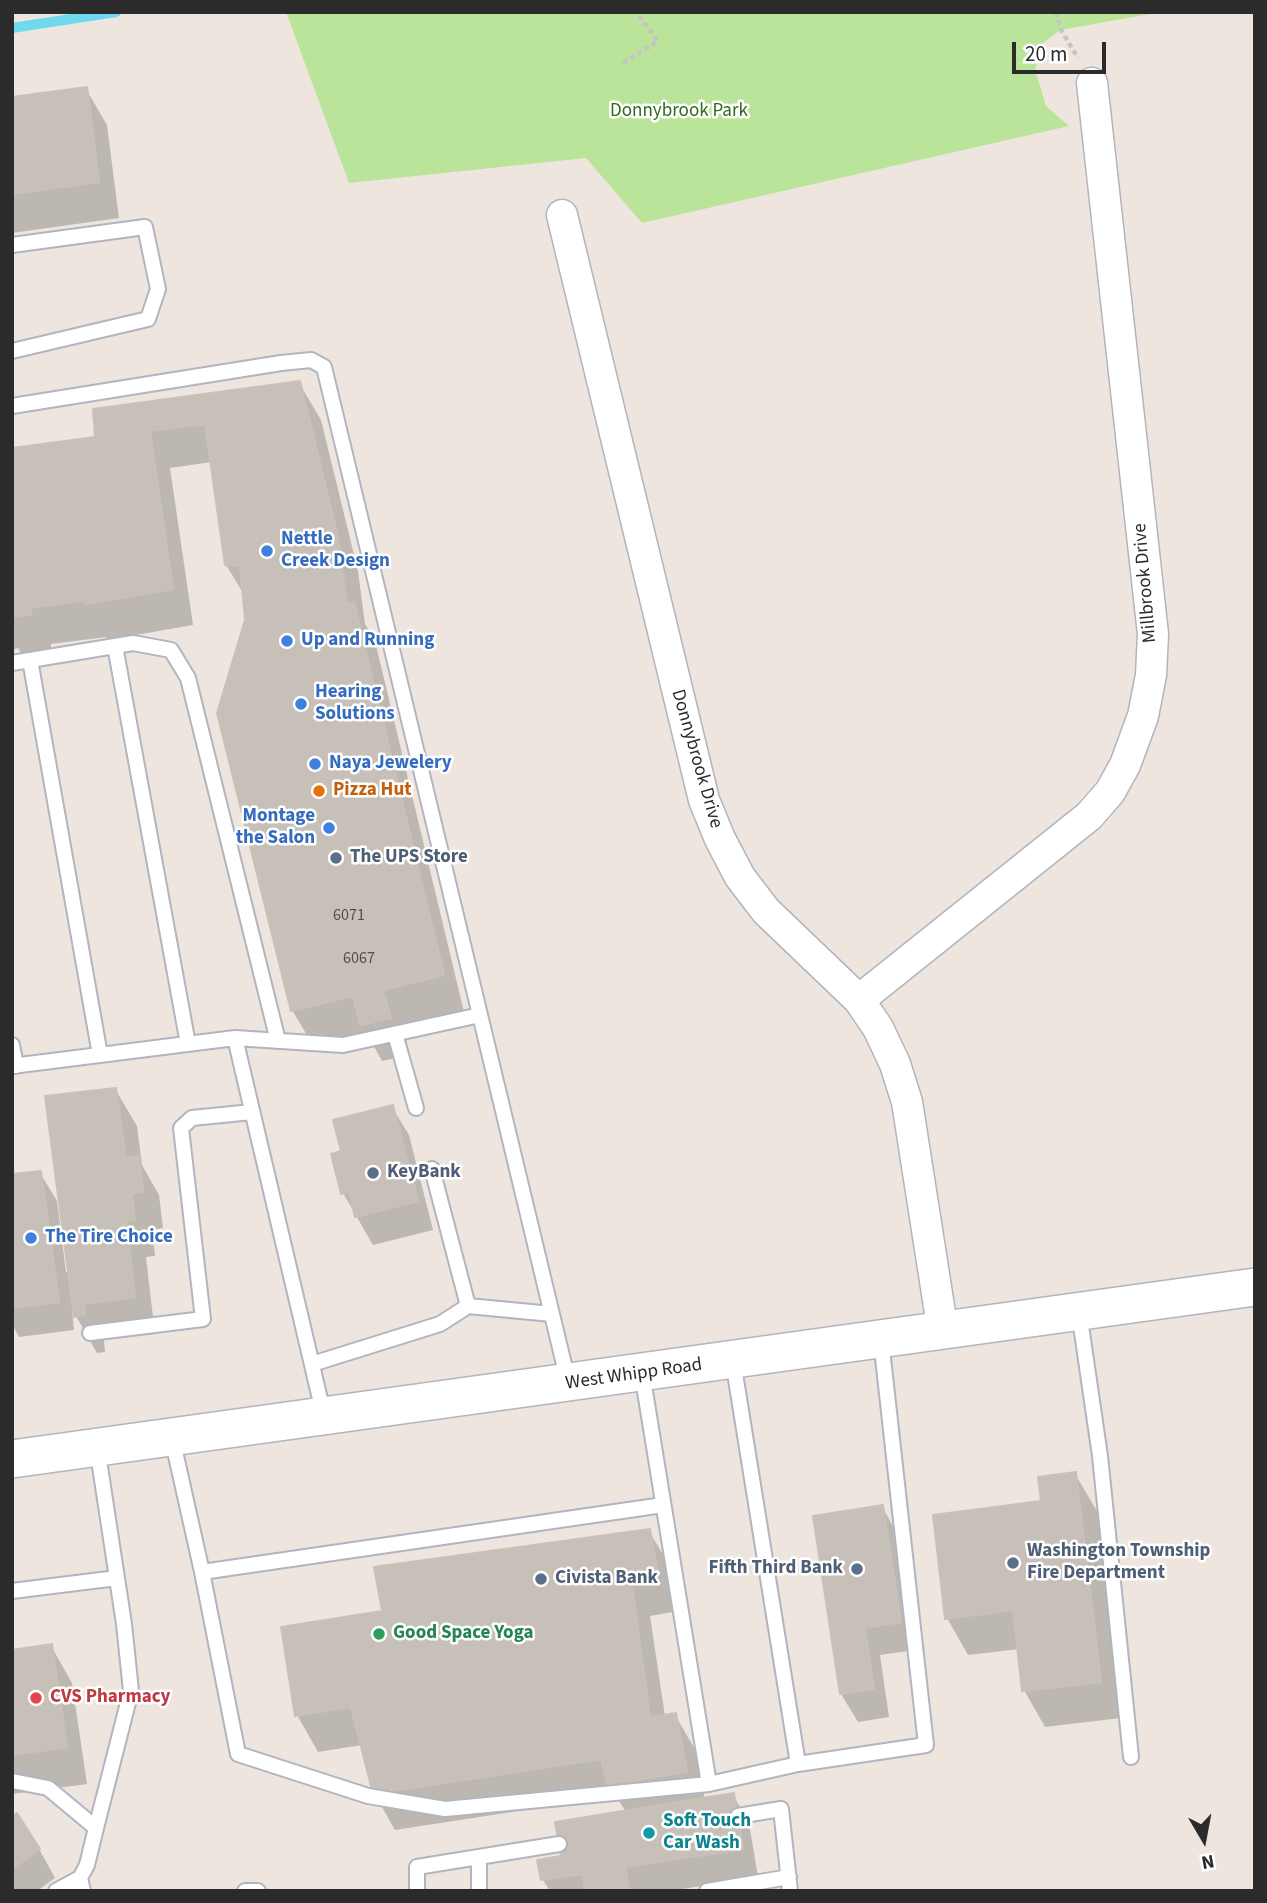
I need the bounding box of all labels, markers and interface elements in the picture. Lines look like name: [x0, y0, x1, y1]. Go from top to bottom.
scale bar: [1015, 28, 1110, 72]
text: 20 m: [1025, 39, 1067, 69]
park label: Donnybrook Park: [610, 101, 748, 123]
street label: Millbrook Drive: [1129, 522, 1163, 644]
place label: Nettle Creek Design: [281, 529, 390, 573]
marker: Nettle Creek Design: [259, 543, 275, 559]
place label: Up and Running: [301, 630, 434, 652]
marker: Up and Running: [279, 633, 295, 649]
place label: Hearing Solutions: [315, 682, 395, 726]
street label: Donnybrook Drive: [665, 687, 727, 831]
marker: Hearing Solutions: [293, 696, 309, 712]
place label: Naya Jewelery: [329, 753, 452, 775]
marker: Naya Jewelery: [307, 756, 323, 772]
place label: Pizza Hut: [333, 780, 411, 802]
marker: Pizza Hut: [311, 783, 327, 799]
place label: Montage the Salon: [236, 806, 315, 850]
marker: Montage the Salon: [321, 820, 337, 836]
place label: The UPS Store: [350, 847, 468, 869]
marker: The UPS Store: [328, 850, 344, 866]
house number: 6071: [333, 906, 365, 926]
house number: 6067: [343, 949, 375, 969]
place label: KeyBank: [387, 1162, 461, 1184]
marker: KeyBank: [365, 1165, 381, 1181]
place label: The Tire Choice: [45, 1227, 173, 1249]
marker: The Tire Choice: [23, 1230, 39, 1246]
street label: West Whipp Road: [564, 1354, 704, 1396]
place label: Washington Township Fire Department: [1027, 1541, 1210, 1585]
marker: Washington Township Fire Department: [1005, 1555, 1021, 1571]
place label: Fifth Third Bank: [709, 1558, 843, 1580]
marker: Fifth Third Bank: [849, 1561, 865, 1577]
place label: Civista Bank: [555, 1568, 658, 1590]
marker: Civista Bank: [533, 1571, 549, 1587]
place label: Good Space Yoga: [393, 1623, 533, 1645]
marker: Good Space Yoga: [371, 1626, 387, 1642]
place label: CVS Pharmacy: [50, 1687, 171, 1709]
marker: CVS Pharmacy: [28, 1690, 44, 1706]
north arrow: [1169, 1805, 1239, 1875]
place label: Soft Touch Car Wash: [663, 1811, 751, 1855]
marker: Soft Touch Car Wash: [641, 1825, 657, 1841]
text: N: [1199, 1847, 1216, 1876]

